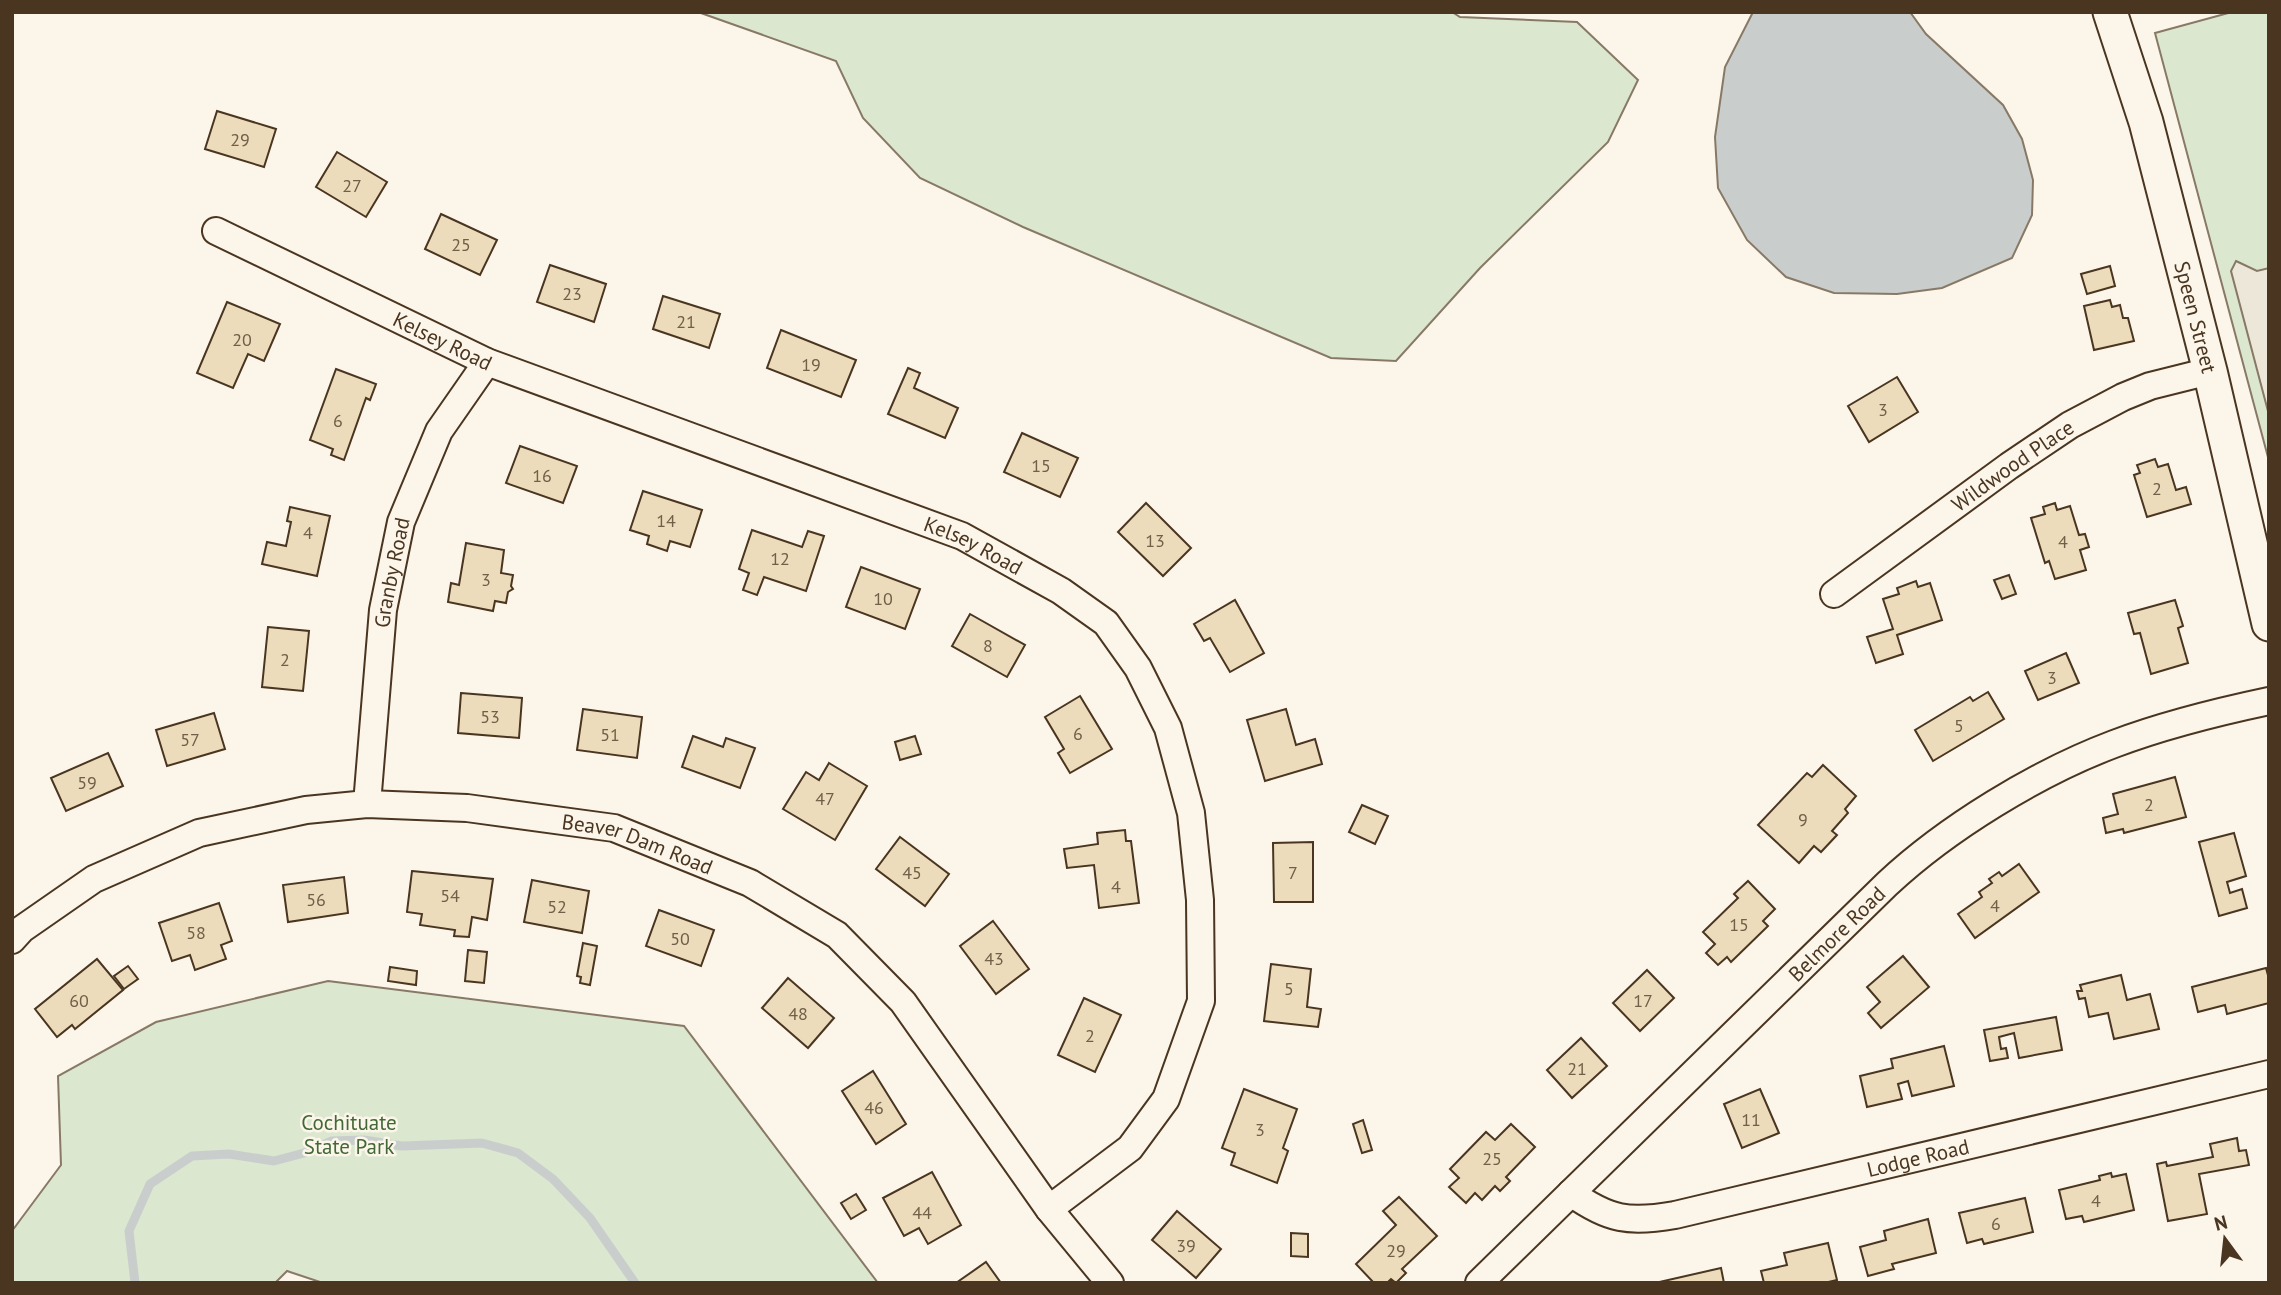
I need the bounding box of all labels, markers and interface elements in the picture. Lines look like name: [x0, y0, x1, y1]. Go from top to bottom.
house number: 29: [230, 128, 250, 151]
house number: 27: [342, 174, 362, 197]
house number: 25: [451, 233, 471, 256]
street label: Speen Street: [2169, 258, 2223, 376]
house number: 23: [562, 282, 582, 305]
street label: Kelsey Road: [389, 305, 497, 376]
house number: 21: [676, 310, 696, 333]
house number: 20: [232, 328, 252, 351]
house number: 19: [801, 353, 821, 376]
house number: 3: [1878, 398, 1888, 421]
house number: 6: [333, 409, 343, 432]
street label: Wildwood Place: [1946, 413, 2079, 517]
house number: 15: [1031, 454, 1051, 477]
house number: 16: [532, 464, 552, 487]
house number: 2: [2152, 477, 2162, 500]
house number: 14: [656, 509, 676, 532]
street label: Kelsey Road: [920, 510, 1028, 581]
street label: Granby Road: [368, 515, 415, 629]
house number: 4: [303, 521, 313, 544]
house number: 13: [1145, 529, 1165, 552]
house number: 4: [2058, 530, 2068, 553]
house number: 12: [770, 547, 790, 570]
house number: 3: [481, 568, 491, 591]
house number: 10: [873, 587, 893, 610]
house number: 8: [983, 634, 993, 657]
house number: 2: [280, 648, 290, 671]
house number: 3: [2047, 666, 2057, 689]
house number: 53: [480, 705, 500, 728]
house number: 5: [1954, 714, 1964, 737]
house number: 6: [1073, 722, 1083, 745]
house number: 51: [600, 723, 620, 746]
house number: 57: [180, 728, 200, 751]
house number: 59: [77, 771, 97, 794]
house number: 47: [815, 787, 835, 810]
house number: 2: [2144, 793, 2154, 816]
street label: Beaver Dam Road: [560, 808, 717, 880]
house number: 9: [1798, 808, 1808, 831]
house number: 45: [902, 861, 922, 884]
house number: 7: [1288, 861, 1298, 884]
house number: 4: [1111, 875, 1121, 898]
street label: Belmore Road: [1782, 880, 1891, 987]
house number: 54: [440, 884, 460, 907]
house number: 56: [306, 888, 326, 911]
house number: 4: [1990, 894, 2000, 917]
house number: 52: [547, 895, 567, 918]
house number: 15: [1729, 913, 1749, 936]
house number: 58: [186, 921, 206, 944]
house number: 50: [670, 927, 690, 950]
house number: 43: [984, 947, 1004, 970]
house number: 5: [1284, 977, 1294, 1000]
house number: 60: [69, 989, 89, 1012]
house number: 17: [1633, 989, 1653, 1012]
house number: 48: [788, 1002, 808, 1025]
house number: 2: [1085, 1024, 1095, 1047]
house number: 21: [1567, 1057, 1587, 1080]
house number: 46: [864, 1096, 884, 1119]
house number: 11: [1741, 1108, 1761, 1131]
park label: Cochituate State Park: [301, 1109, 397, 1160]
house number: 3: [1255, 1118, 1265, 1141]
street label: Lodge Road: [1864, 1132, 1972, 1183]
house number: 25: [1482, 1147, 1502, 1170]
house number: 4: [2091, 1189, 2101, 1212]
house number: 44: [912, 1201, 932, 1224]
north arrow: [2190, 1204, 2260, 1274]
text: N: [2211, 1209, 2230, 1236]
house number: 6: [1991, 1212, 2001, 1235]
house number: 39: [1176, 1234, 1196, 1257]
house number: 29: [1386, 1239, 1406, 1262]

